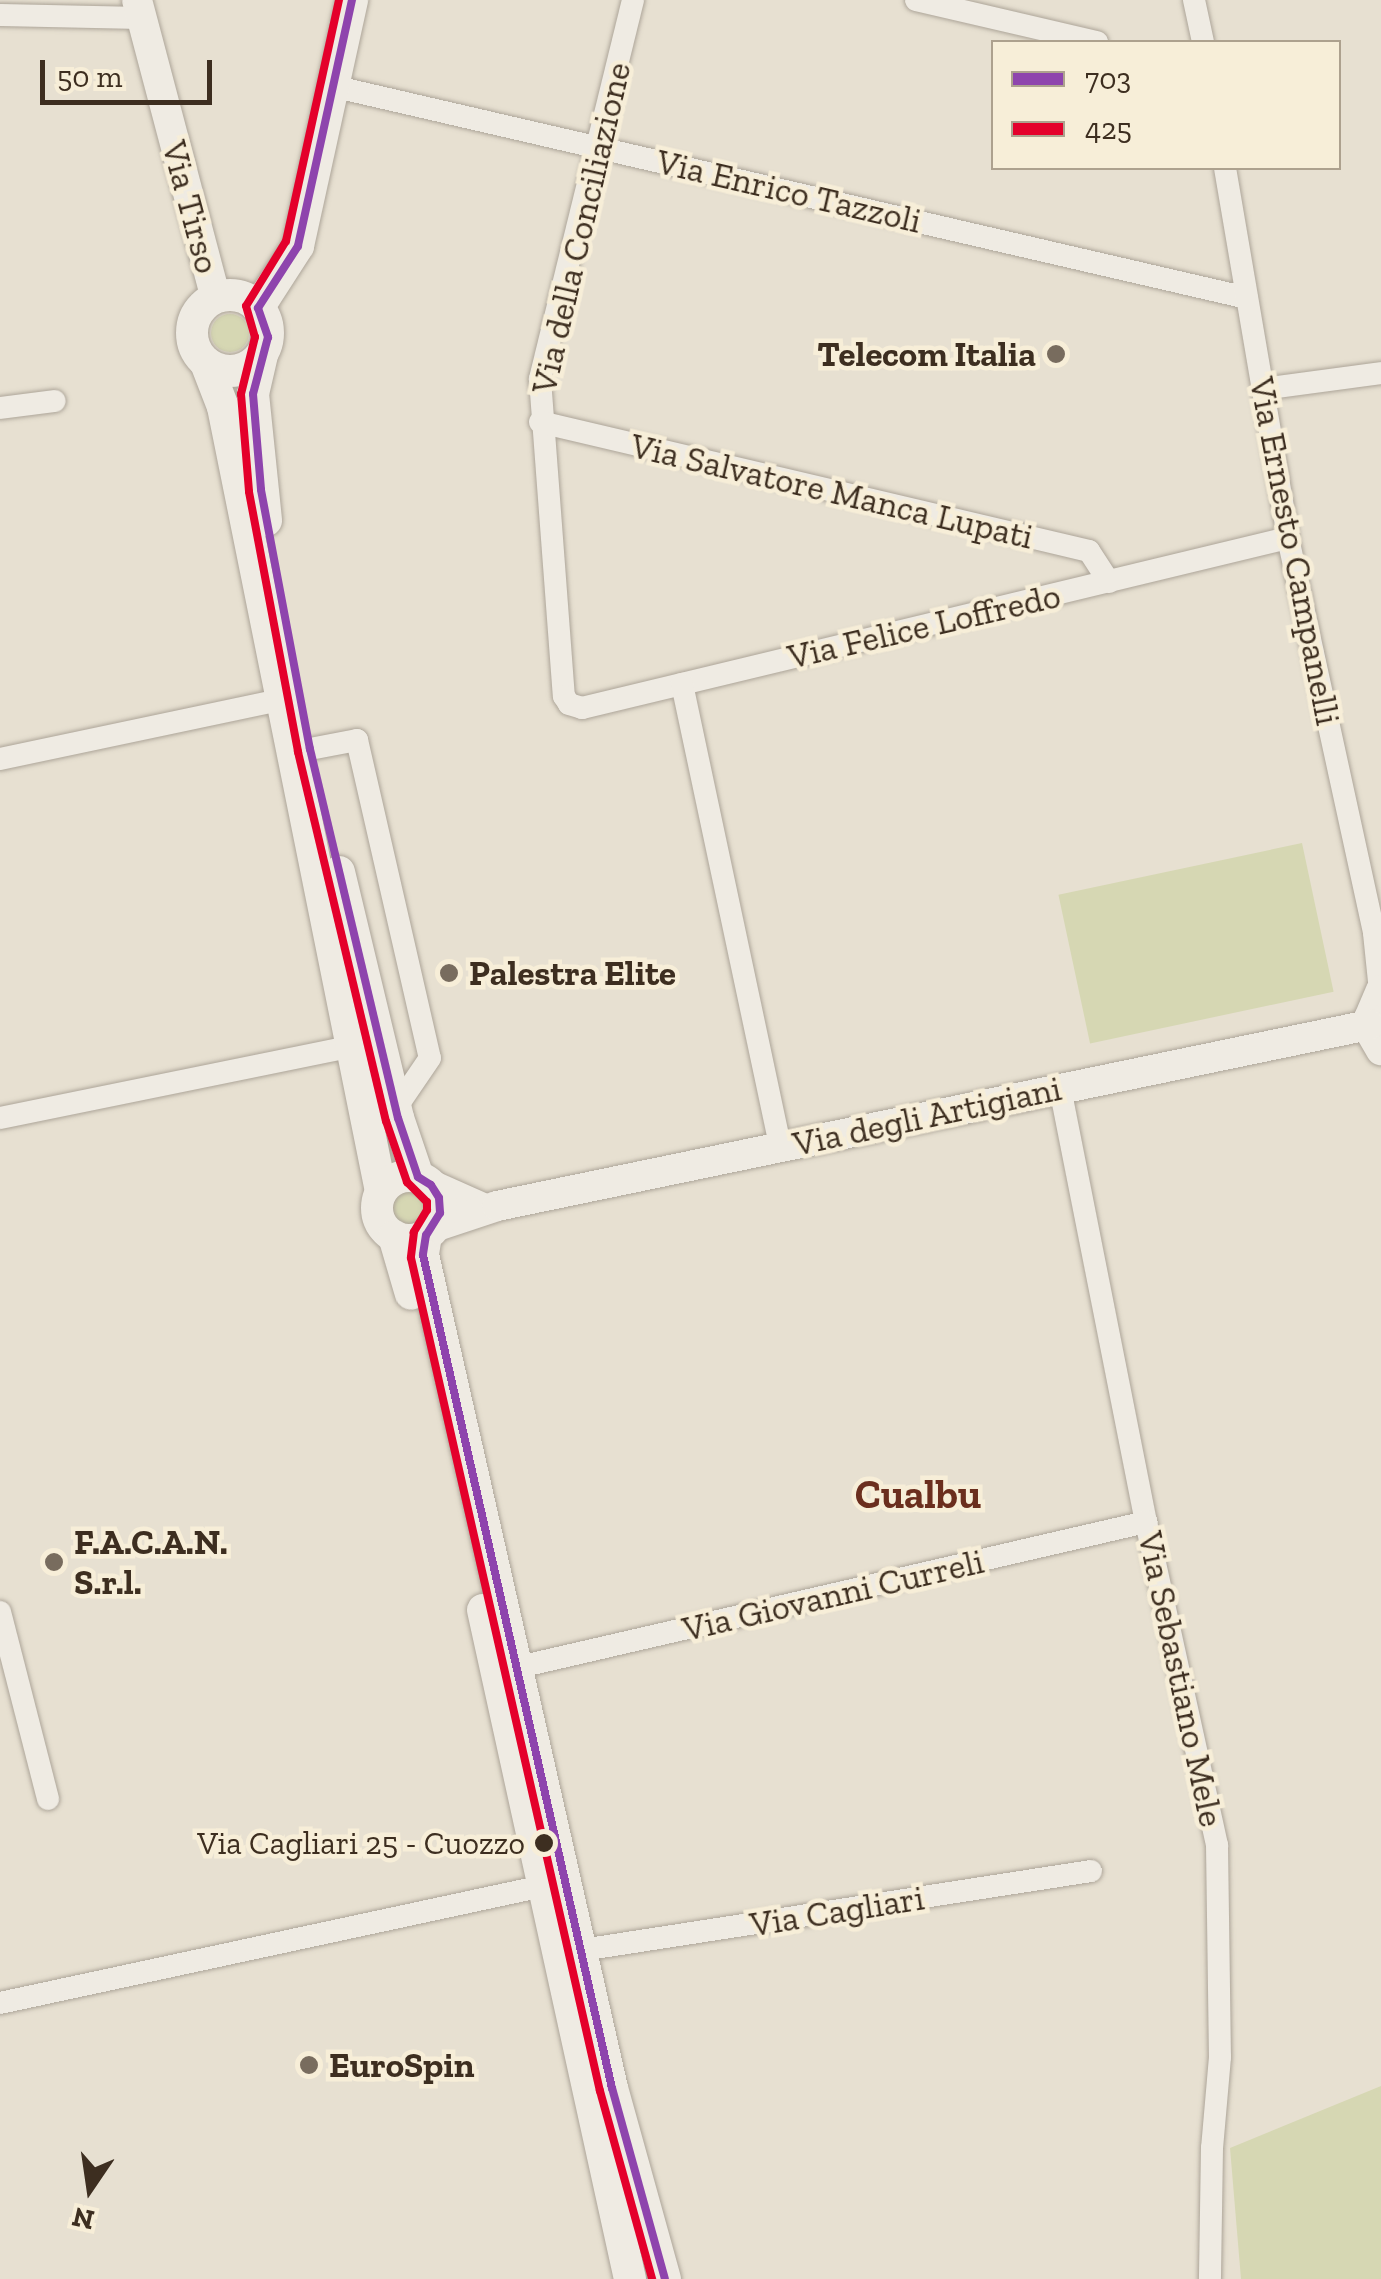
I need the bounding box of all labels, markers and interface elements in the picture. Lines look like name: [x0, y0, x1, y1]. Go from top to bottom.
scale bar: [45, 40, 218, 102]
legend: [991, 40, 1341, 170]
street label: Via della Conciliazione: [522, 58, 640, 398]
text: 50 m: [57, 59, 122, 95]
text: 703: [1085, 61, 1131, 97]
text: 425: [1085, 111, 1132, 147]
street label: Via Tirso: [153, 136, 229, 278]
street label: Via Enrico Tazzoli: [652, 140, 926, 242]
place label: Telecom Italia: [817, 333, 1036, 375]
marker: Telecom Italia: [1045, 343, 1067, 365]
street label: Via Ernesto Campanelli: [1241, 374, 1349, 728]
street label: Via Salvatore Manca Lupati: [627, 424, 1037, 558]
street label: Via Felice Loffredo: [784, 574, 1064, 678]
place label: Palestra Elite: [469, 952, 676, 994]
marker: Palestra Elite: [438, 962, 460, 984]
street label: Via degli Artigiani: [788, 1067, 1066, 1165]
district label: Cualbu: [855, 1470, 981, 1518]
place label: F.A.C.A.N. S.r.l.: [74, 1521, 228, 1603]
street label: Via Sebastiano Mele: [1129, 1528, 1233, 1830]
street label: Via Giovanni Curreli: [678, 1540, 988, 1650]
marker: F.A.C.A.N. S.r.l.: [43, 1551, 65, 1573]
place label: Via Cagliari 25 - Cuozzo: [197, 1824, 525, 1862]
marker: Via Cagliari 25 - Cuozzo: [534, 1833, 554, 1853]
street label: Via Cagliari: [747, 1877, 927, 1945]
place label: EuroSpin: [329, 2044, 474, 2086]
marker: EuroSpin: [298, 2054, 320, 2076]
north arrow: [40, 2139, 140, 2239]
text: N: [69, 2200, 97, 2237]

